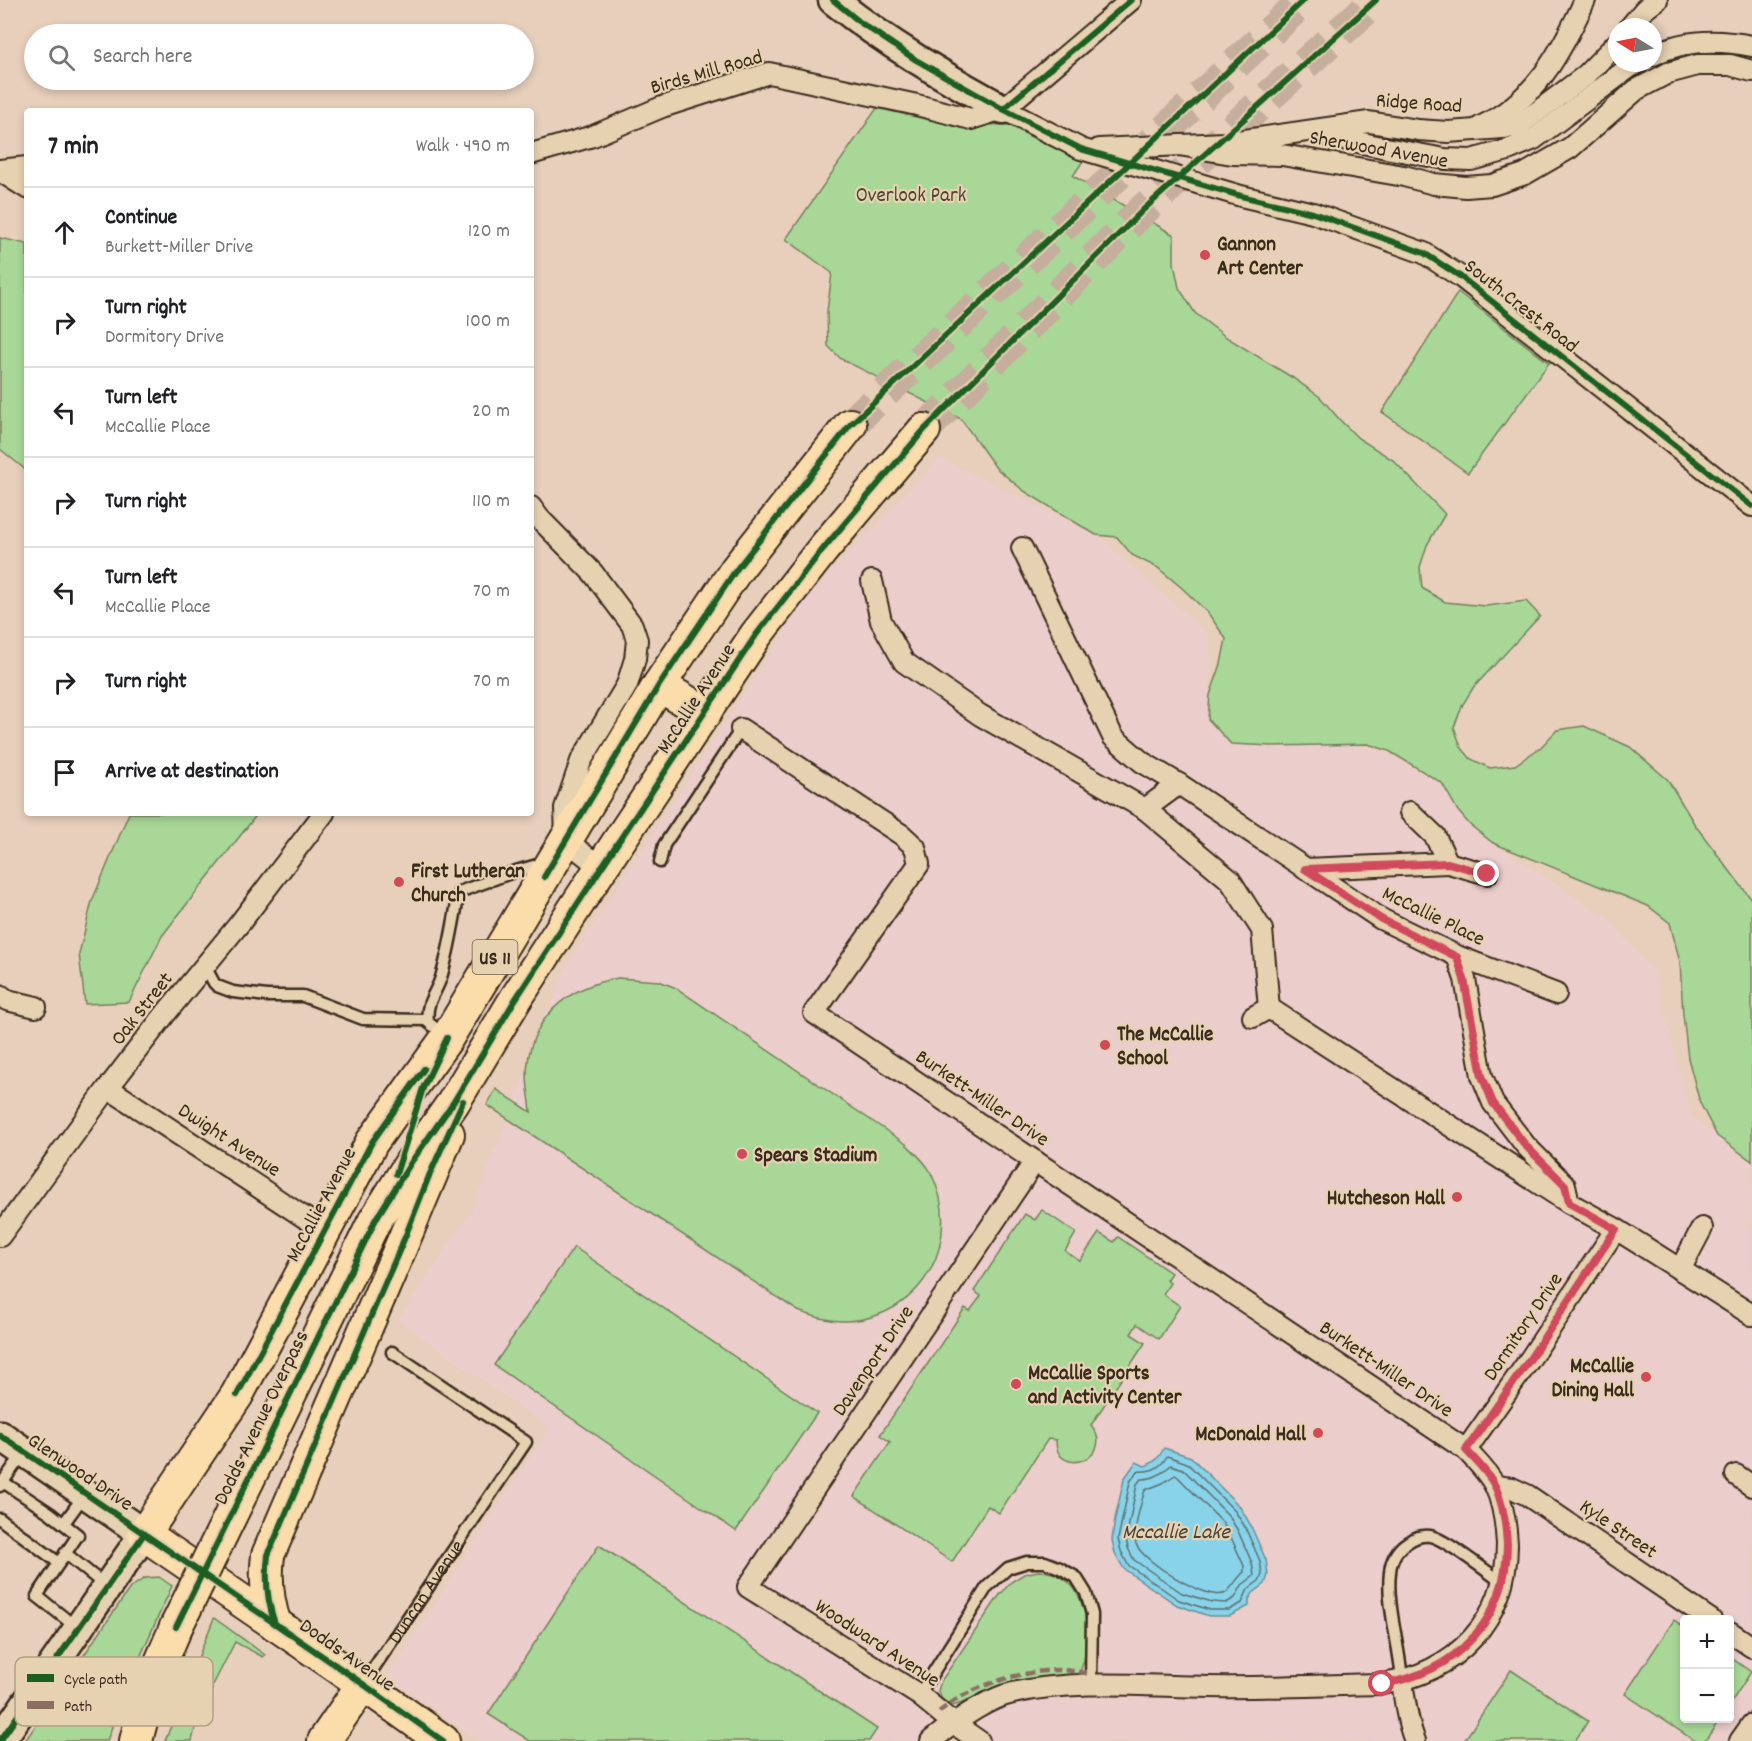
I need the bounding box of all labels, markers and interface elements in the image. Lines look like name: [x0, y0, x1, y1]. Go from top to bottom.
north arrow: [1608, 18, 1662, 72]
search box: [24, 24, 534, 90]
icon: search: [45, 41, 78, 74]
text: Search here: [93, 42, 192, 73]
street label: Birds Mill Road: [647, 44, 766, 104]
street label: Ridge Road: [1375, 87, 1463, 123]
street label: Sherwood Avenue: [1307, 124, 1450, 178]
text: 7 min: [48, 129, 99, 166]
text: Walk · 490 m: [416, 133, 510, 161]
park label: Overlook Park: [856, 182, 966, 212]
text: Continue: [105, 203, 177, 234]
icon: ahead: [48, 216, 81, 249]
text: 120 m: [468, 218, 510, 246]
place label: Gannon Art Center: [1217, 231, 1304, 285]
text: Burkett-Miller Drive: [105, 234, 253, 262]
marker: Gannon Art Center: [1198, 248, 1212, 262]
street label: South Crest Road: [1457, 253, 1584, 362]
text: Turn right: [105, 293, 187, 324]
icon: right: [48, 306, 81, 339]
text: 100 m: [466, 308, 510, 336]
text: Dormitory Drive: [105, 324, 224, 352]
text: Turn left: [105, 383, 177, 414]
icon: left: [48, 396, 81, 429]
text: 20 m: [472, 398, 510, 426]
text: McCallie Place: [105, 414, 211, 442]
icon: right: [48, 486, 81, 519]
text: Turn right: [105, 487, 187, 518]
text: 110 m: [472, 488, 510, 516]
text: Turn left: [105, 563, 177, 594]
icon: left: [48, 576, 81, 609]
text: 70 m: [473, 578, 510, 606]
text: McCallie Place: [105, 594, 211, 622]
street label: McCallie Avenue: [651, 638, 744, 761]
icon: right: [48, 666, 81, 699]
text: Turn right: [105, 667, 187, 698]
text: 70 m: [473, 668, 510, 696]
icon: arrive: [48, 756, 81, 789]
text: Arrive at destination: [105, 757, 279, 788]
place label: First Lutheran Church: [411, 858, 525, 912]
route end: [1473, 860, 1499, 886]
marker: First Lutheran Church: [392, 875, 406, 889]
street label: McCallie Place: [1376, 880, 1489, 955]
road number: US 11: [472, 940, 518, 974]
street label: Oak Street: [105, 966, 182, 1053]
place label: The McCallie School: [1117, 1021, 1213, 1075]
marker: The McCallie School: [1098, 1038, 1112, 1052]
street label: Burkett-Miller Drive: [908, 1043, 1054, 1155]
street label: Dwight Avenue: [171, 1097, 286, 1186]
place label: Spears Stadium: [754, 1142, 878, 1172]
street label: McCallie Avenue: [280, 1143, 366, 1268]
marker: Spears Stadium: [735, 1147, 749, 1161]
place label: Hutcheson Hall: [1327, 1185, 1446, 1215]
marker: Hutcheson Hall: [1450, 1190, 1464, 1204]
street label: Dormitory Drive: [1477, 1268, 1572, 1388]
street label: Davenport Drive: [826, 1300, 923, 1423]
street label: Burkett-Miller Drive: [1312, 1314, 1458, 1426]
street label: Dodds Avenue Overpass: [207, 1326, 318, 1511]
place label: McCallie Dining Hall: [1551, 1353, 1635, 1407]
place label: McCallie Sports and Activity Center: [1028, 1360, 1183, 1414]
marker: McCallie Dining Hall: [1639, 1370, 1653, 1384]
marker: McCallie Sports and Activity Center: [1009, 1377, 1023, 1391]
place label: McDonald Hall: [1195, 1421, 1307, 1451]
marker: McDonald Hall: [1311, 1426, 1325, 1440]
street label: Glenwood Drive: [20, 1427, 138, 1520]
street label: Kyle Street: [1572, 1493, 1663, 1568]
water label: Mccallie Lake: [1122, 1518, 1231, 1549]
street label: Duncan Avenue: [382, 1535, 474, 1651]
street label: Woodward Avenue: [808, 1593, 945, 1696]
street label: Dodds Avenue: [292, 1612, 400, 1701]
map controls: [1680, 1615, 1734, 1723]
button: +: [1680, 1615, 1734, 1669]
legend: [15, 1657, 213, 1726]
text: Cycle path: [64, 1669, 127, 1692]
button: −: [1680, 1669, 1734, 1723]
route start: [1368, 1670, 1394, 1696]
text: Path: [64, 1696, 92, 1719]

